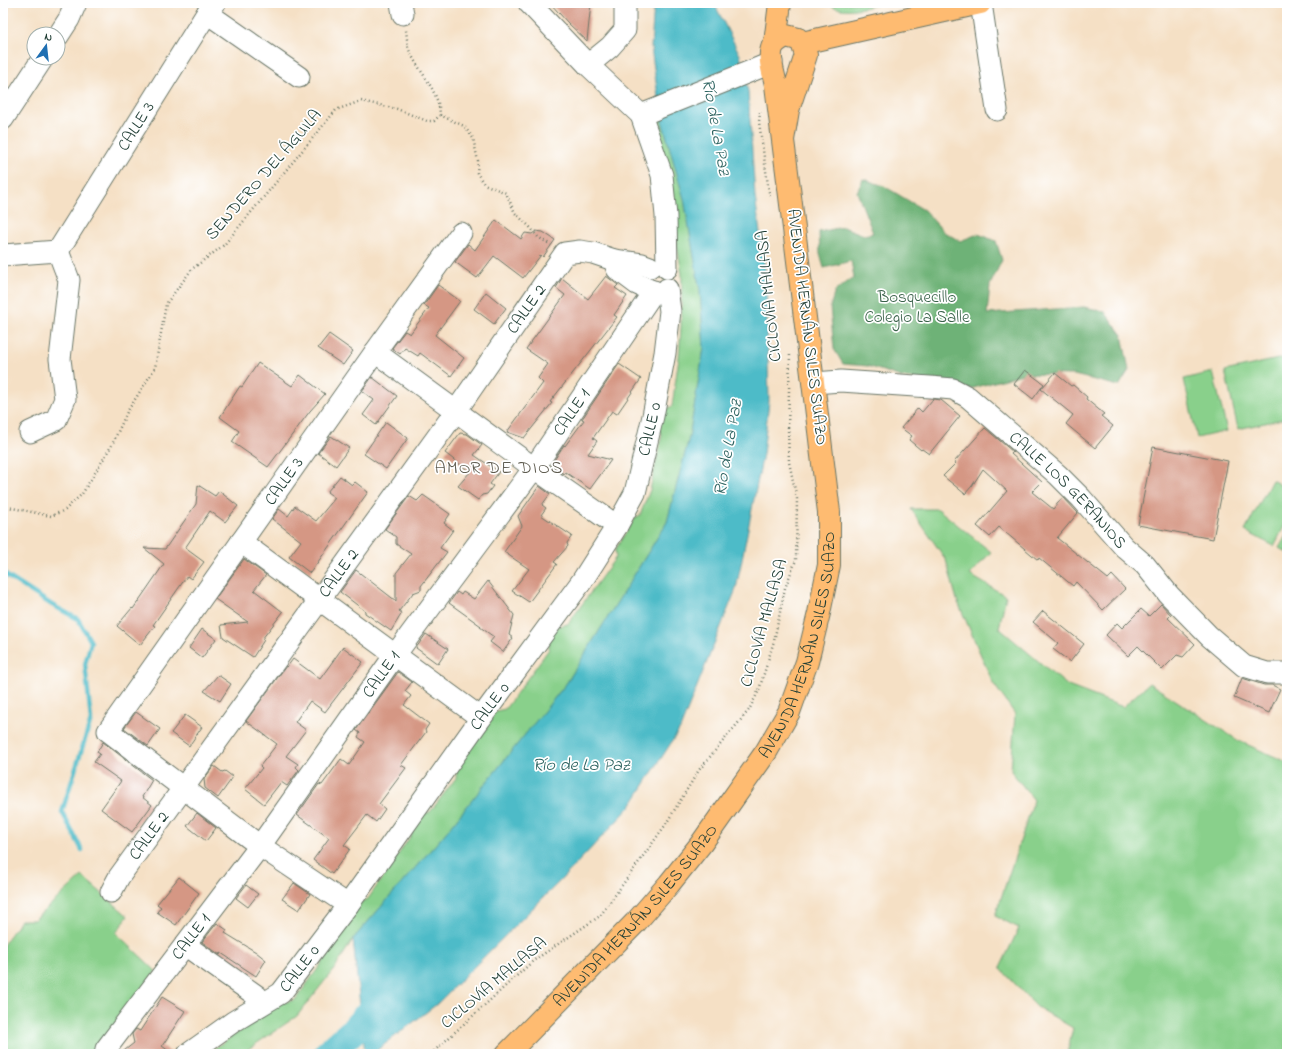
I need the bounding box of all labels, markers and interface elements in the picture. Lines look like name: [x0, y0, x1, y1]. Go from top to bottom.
north arrow: [26, 26, 66, 66]
text: N: [43, 29, 54, 46]
water label: Río de La Paz: [694, 77, 736, 179]
street label: CALLE 3: [111, 97, 161, 156]
street label: SENDERO DEL ÁGUILA: [200, 104, 328, 246]
street label: AVENIDA HERNÁN SILES SUAZO: [780, 208, 834, 446]
street label: CICLOVÍA MALLASA: [750, 229, 788, 363]
street label: CALLE 2: [500, 279, 552, 339]
park label: Bosquecillo Colegio La Salle: [864, 285, 970, 332]
street label: CALLE 1: [547, 383, 597, 441]
water label: Río de La Paz: [708, 396, 750, 498]
street label: CALLE 0: [632, 400, 668, 458]
street label: CALLE LOS GERANIOS: [1003, 425, 1133, 554]
street label: CALLE 3: [258, 452, 310, 511]
district label: AMOR DE DIOS: [435, 456, 563, 482]
street label: AVENIDA HERNÁN SILES SUAZO: [753, 532, 842, 764]
street label: CALLE 2: [312, 543, 365, 603]
street label: CICLOVÍA MALLASA: [734, 556, 794, 690]
street label: CALLE 1: [356, 645, 407, 703]
street label: CALLE 0: [464, 677, 516, 735]
water label: Río de La Paz: [532, 753, 631, 779]
street label: CALLE 2: [123, 806, 175, 865]
street label: AVENIDA HERNÁN SILES SUAZO: [547, 819, 724, 1013]
street label: CALLE 1: [165, 908, 217, 965]
street label: CICLOVÍA MALLASA: [435, 931, 553, 1035]
street label: CALLE 0: [273, 939, 326, 998]

